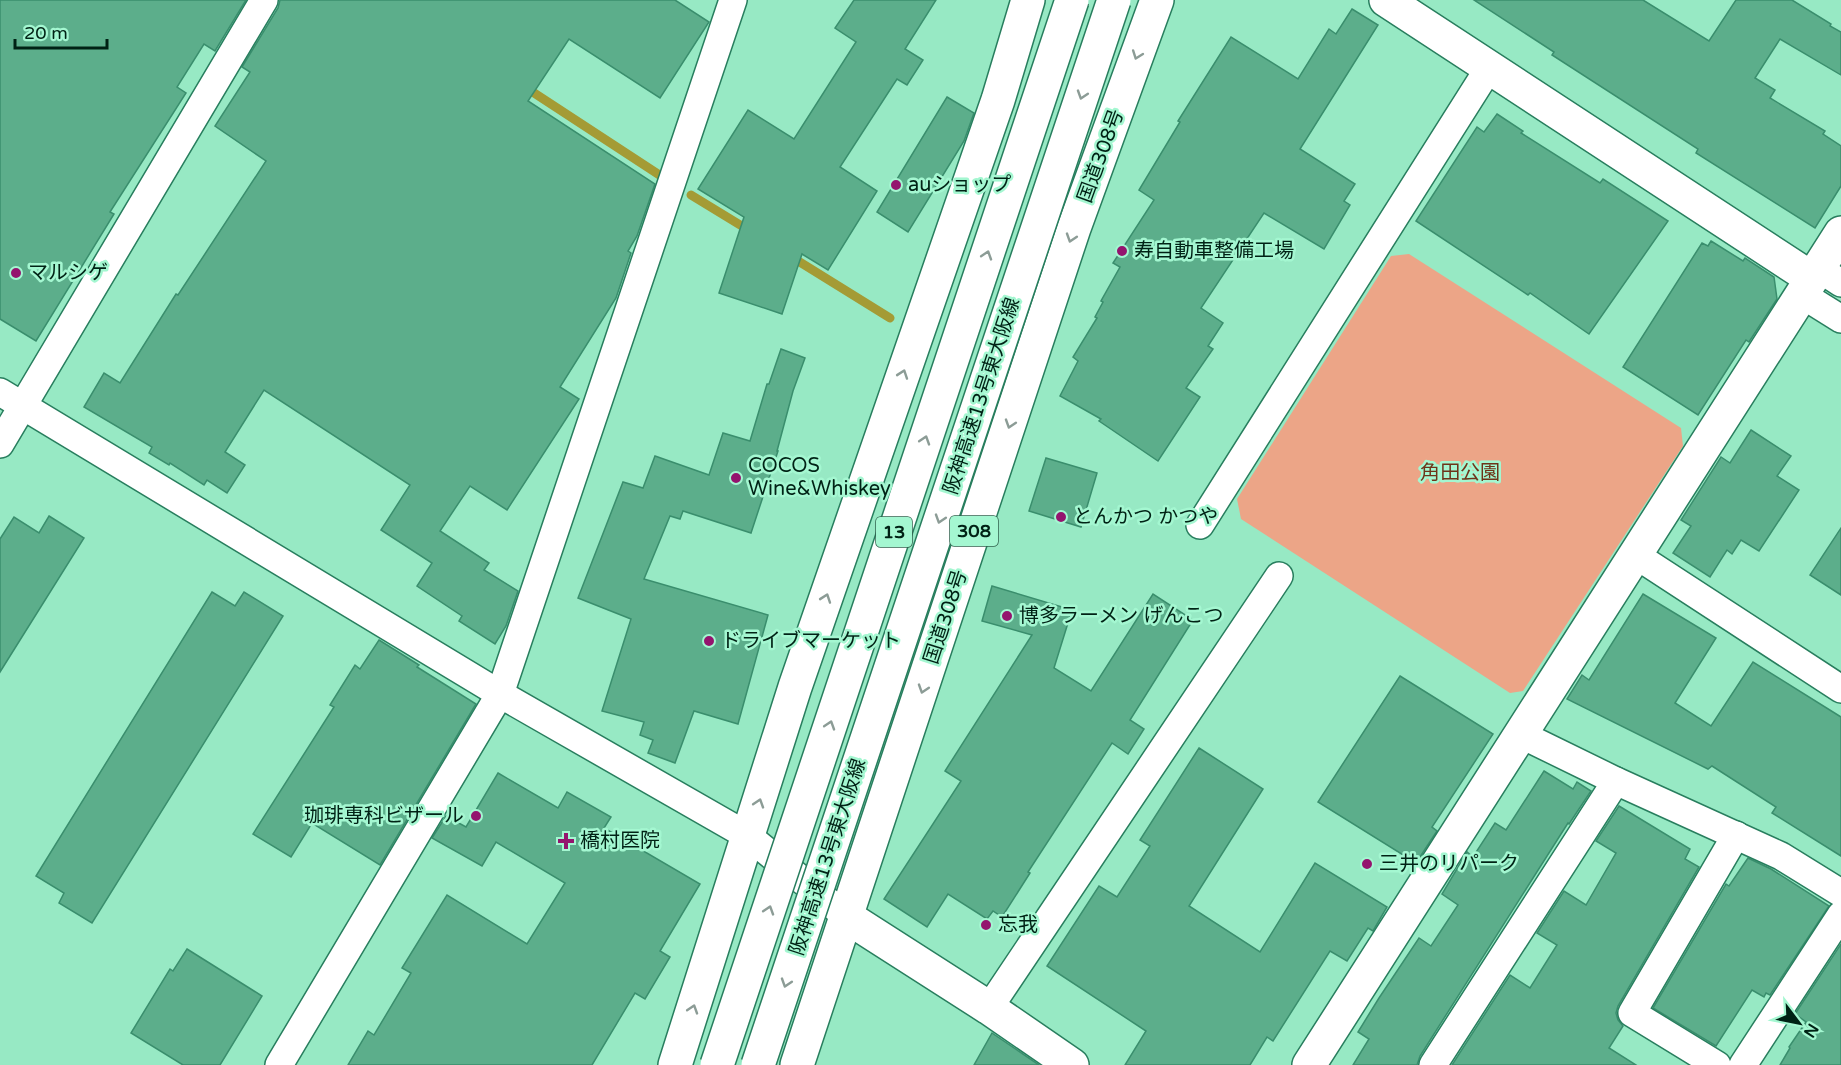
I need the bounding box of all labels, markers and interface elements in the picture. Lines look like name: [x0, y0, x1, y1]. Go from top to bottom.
scale bar: [15, 12, 106, 50]
text: 20 m: [24, 22, 68, 44]
one-way arrow: [1132, 49, 1145, 60]
one-way arrow: [1077, 89, 1089, 100]
street label: 国道308号: [1073, 106, 1129, 206]
place label: auショップ: [908, 173, 1011, 197]
marker: auショップ: [889, 178, 903, 192]
one-way arrow: [1066, 232, 1078, 243]
place label: 寿自動車整備工場: [1134, 239, 1294, 263]
marker: 寿自動車整備工場: [1115, 244, 1129, 258]
one-way arrow: [979, 250, 992, 261]
place label: マルシゲ: [28, 261, 108, 285]
marker: マルシゲ: [9, 266, 23, 280]
street label: 阪神高速13号東大阪線: [939, 295, 1025, 497]
one-way arrow: [896, 369, 909, 380]
one-way arrow: [1005, 418, 1017, 429]
one-way arrow: [918, 435, 930, 446]
place label: COCOS Wine&Whiskey: [748, 454, 891, 501]
park label: 角田公園: [1420, 461, 1500, 485]
marker: COCOS Wine&Whiskey: [729, 471, 743, 485]
place label: とんかつ かつや: [1073, 505, 1218, 529]
marker: とんかつ かつや: [1054, 510, 1068, 524]
one-way arrow: [935, 513, 948, 524]
road number: 308: [950, 516, 998, 546]
road number: 13: [876, 517, 912, 547]
street label: 国道308号: [919, 567, 973, 667]
one-way arrow: [819, 593, 832, 604]
place label: 博多ラーメン げんこつ: [1019, 604, 1223, 628]
marker: 博多ラーメン げんこつ: [1000, 609, 1014, 623]
place label: ドライブマーケット: [721, 629, 901, 653]
marker: ドライブマーケット: [702, 634, 716, 648]
one-way arrow: [917, 683, 930, 693]
one-way arrow: [823, 720, 836, 731]
street label: 阪神高速13号東大阪線: [785, 756, 871, 958]
one-way arrow: [751, 798, 764, 809]
place label: 珈琲専科ビザール: [304, 804, 464, 828]
marker: 珈琲専科ビザール: [469, 809, 483, 823]
place label: 橋村医院: [580, 829, 660, 853]
marker: 橋村医院: [557, 832, 575, 850]
place label: 三井のリパーク: [1379, 852, 1519, 876]
marker: 三井のリパーク: [1360, 857, 1374, 871]
one-way arrow: [761, 905, 774, 916]
place label: 忘我: [998, 913, 1038, 937]
marker: 忘我: [979, 918, 993, 932]
one-way arrow: [780, 977, 793, 988]
north arrow: [1769, 993, 1829, 1053]
one-way arrow: [686, 1004, 698, 1015]
text: N: [1799, 1020, 1823, 1041]

